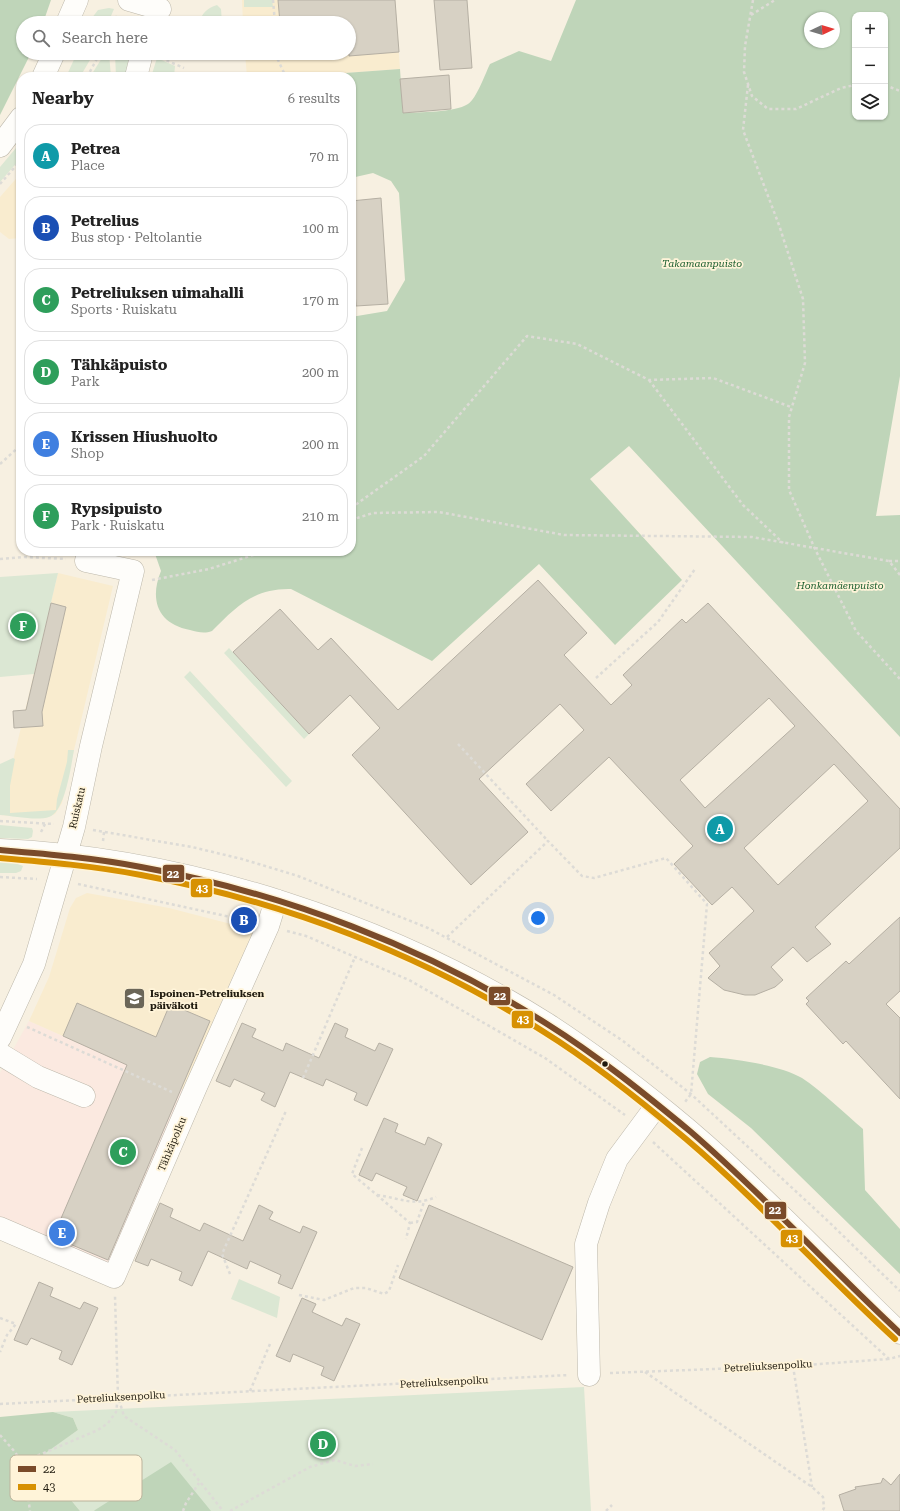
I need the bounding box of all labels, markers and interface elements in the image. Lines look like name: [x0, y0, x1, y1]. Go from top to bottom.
north arrow: [804, 12, 840, 48]
map controls: [852, 12, 888, 120]
button: +: [852, 12, 888, 48]
search box: [16, 16, 356, 60]
icon: search: [30, 27, 52, 49]
text: Search here: [62, 29, 148, 47]
button: −: [852, 48, 888, 84]
button: layers: [852, 84, 888, 120]
text: Nearby: [32, 88, 94, 108]
text: 6 results: [288, 91, 340, 106]
text: Petrea: [71, 140, 120, 158]
text: A: [41, 149, 51, 164]
text: 70 m: [309, 149, 339, 164]
text: Place: [71, 158, 105, 173]
text: Petrelius: [71, 212, 139, 230]
text: B: [41, 221, 51, 236]
text: 100 m: [302, 221, 339, 236]
text: Bus stop · Peltolantie: [71, 230, 202, 245]
park label: Takamaanpuisto: [662, 258, 742, 269]
text: Petreliuksen uimahalli: [71, 284, 244, 302]
text: C: [41, 293, 51, 308]
text: 170 m: [302, 293, 339, 308]
text: Sports · Ruiskatu: [71, 302, 177, 317]
text: Tähkäpuisto: [71, 356, 167, 374]
text: D: [41, 365, 51, 380]
text: 200 m: [302, 365, 339, 380]
text: Park: [71, 374, 100, 389]
text: Krissen Hiushuolto: [71, 428, 218, 446]
text: E: [42, 437, 50, 452]
text: 200 m: [302, 437, 339, 452]
text: Shop: [71, 446, 104, 461]
text: Rypsipuisto: [71, 500, 162, 518]
text: F: [42, 509, 50, 524]
text: 210 m: [302, 509, 339, 524]
text: Park · Ruiskatu: [71, 518, 164, 533]
park label: Honkamäenpuisto: [795, 580, 884, 591]
pin: F: [10, 611, 36, 641]
street label: Ruiskatu: [67, 785, 87, 830]
pin: A: [707, 814, 733, 844]
line badge: 22: [162, 864, 185, 883]
text: 22: [167, 868, 179, 881]
line badge: 43: [190, 878, 213, 898]
text: 43: [196, 882, 208, 895]
pin: B: [231, 905, 257, 935]
your location: [528, 908, 548, 928]
school or university icon: Ispoinen-Petreliuksen päiväkoti: [122, 986, 148, 1012]
line badge: 22: [488, 986, 511, 1006]
place label: Ispoinen-Petreliuksen päiväkoti: [150, 988, 265, 1011]
text: 22: [494, 990, 506, 1003]
line badge: 43: [511, 1010, 534, 1029]
text: 43: [517, 1013, 529, 1026]
unlabelled marker: [600, 1059, 610, 1069]
street label: Tähkäpolku: [156, 1115, 189, 1173]
pin: C: [110, 1137, 136, 1167]
line badge: 22: [764, 1201, 787, 1220]
text: 22: [769, 1204, 781, 1217]
pin: E: [49, 1218, 75, 1248]
line badge: 43: [780, 1229, 803, 1248]
text: 43: [786, 1232, 798, 1245]
street label: Petreliuksenpolku: [724, 1358, 813, 1374]
street label: Petreliuksenpolku: [400, 1374, 489, 1390]
street label: Petreliuksenpolku: [77, 1389, 166, 1405]
pin: D: [310, 1429, 336, 1459]
legend: [10, 1455, 142, 1501]
text: 22: [43, 1463, 55, 1476]
text: 43: [43, 1481, 55, 1494]

